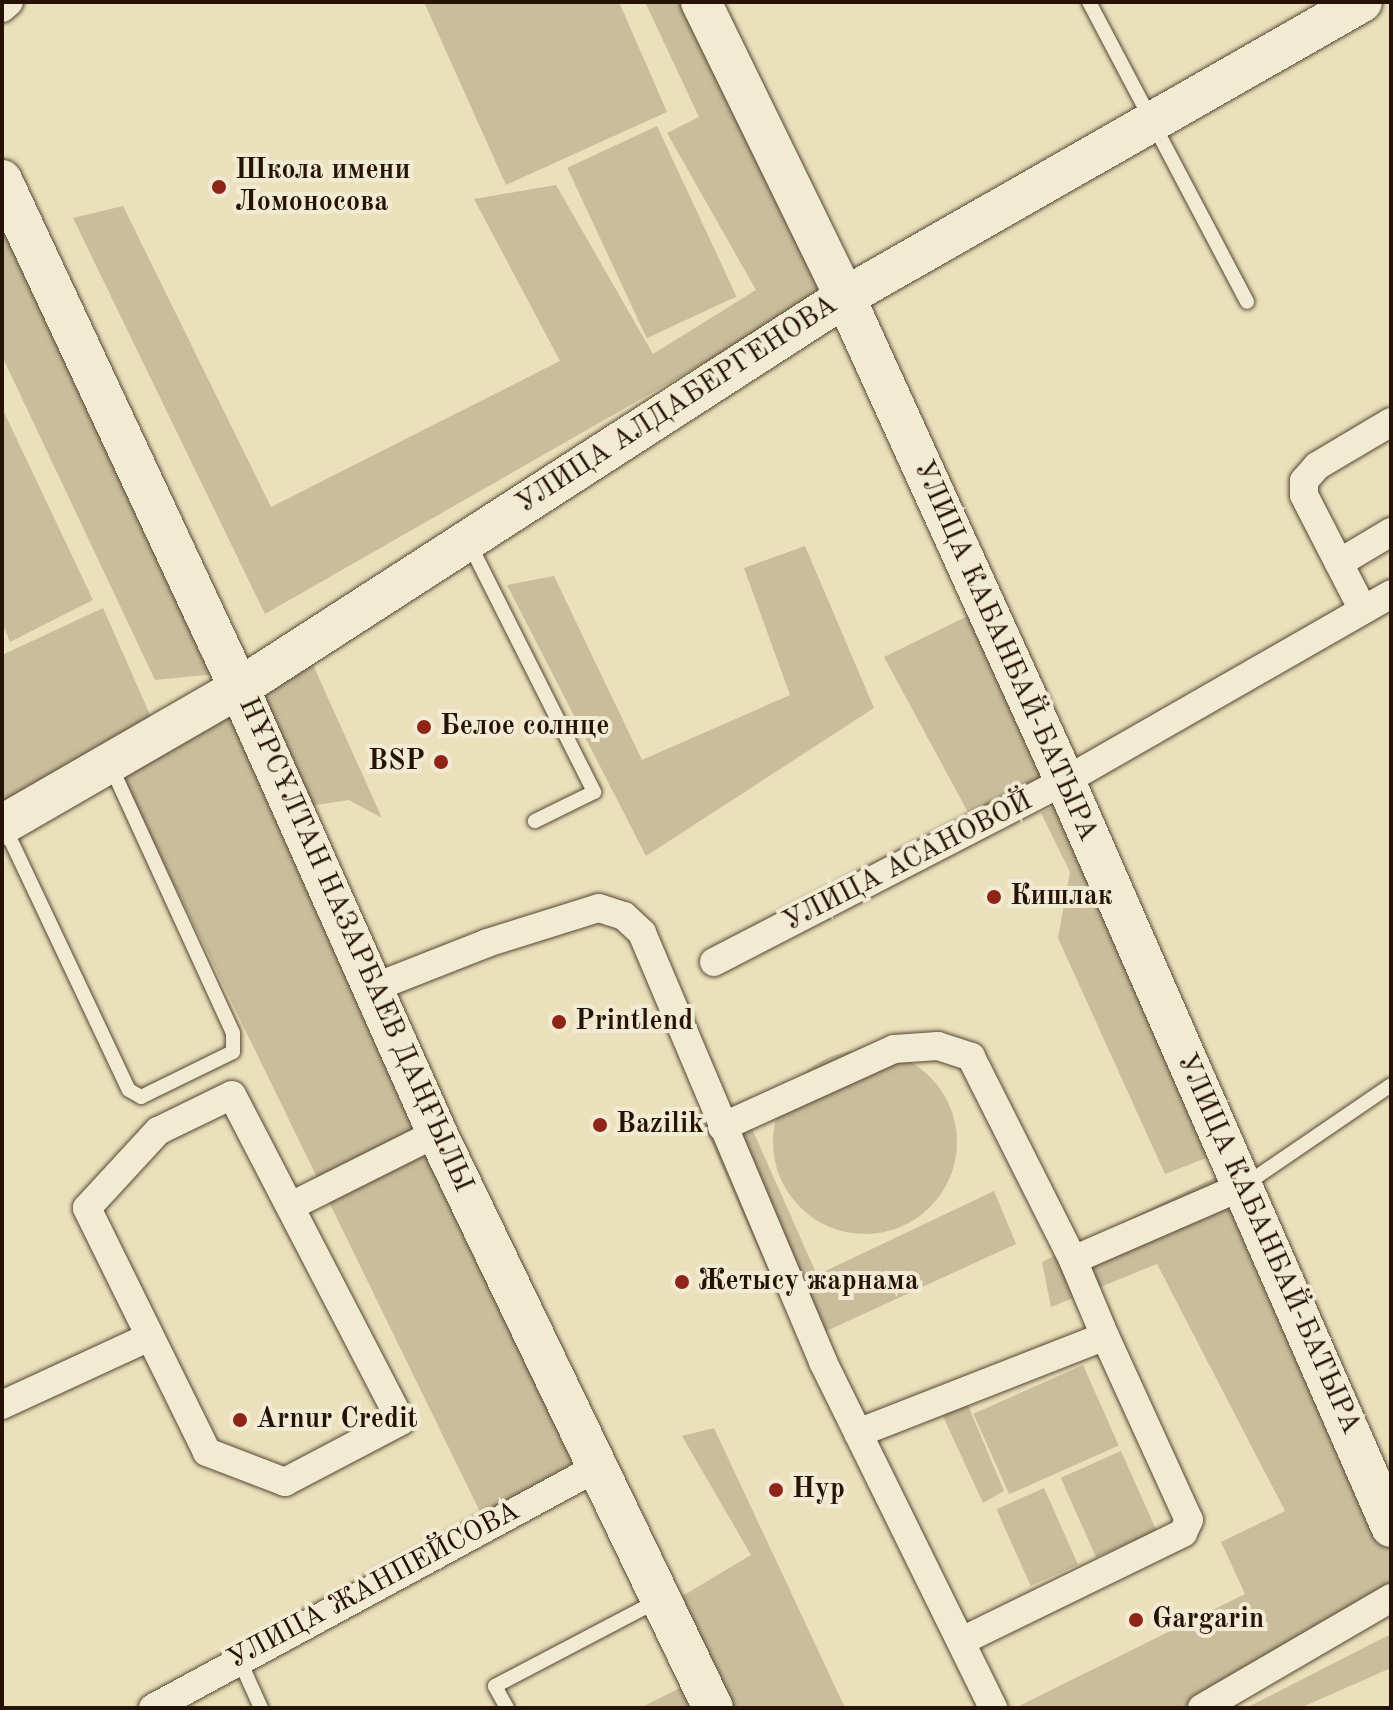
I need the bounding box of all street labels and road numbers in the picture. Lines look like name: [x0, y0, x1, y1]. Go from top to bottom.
street label: УЛИЦА АЛДАБЕРГЕНОВА: [510, 289, 844, 521]
street label: УЛИЦА КАБАНБАЙ-БАТЫРА: [906, 455, 1104, 847]
street label: НҰРСҰЛТАН НАЗАРБАЕВ ДАҢҒЫЛЫ: [230, 693, 480, 1197]
street label: УЛИЦА АСАНОВОЙ: [778, 785, 1038, 939]
street label: УЛИЦА КАБАНБАЙ-БАТЫРА: [1169, 1048, 1367, 1440]
street label: УЛИЦА ЖАНПЕЙСОВА: [222, 1495, 526, 1677]

